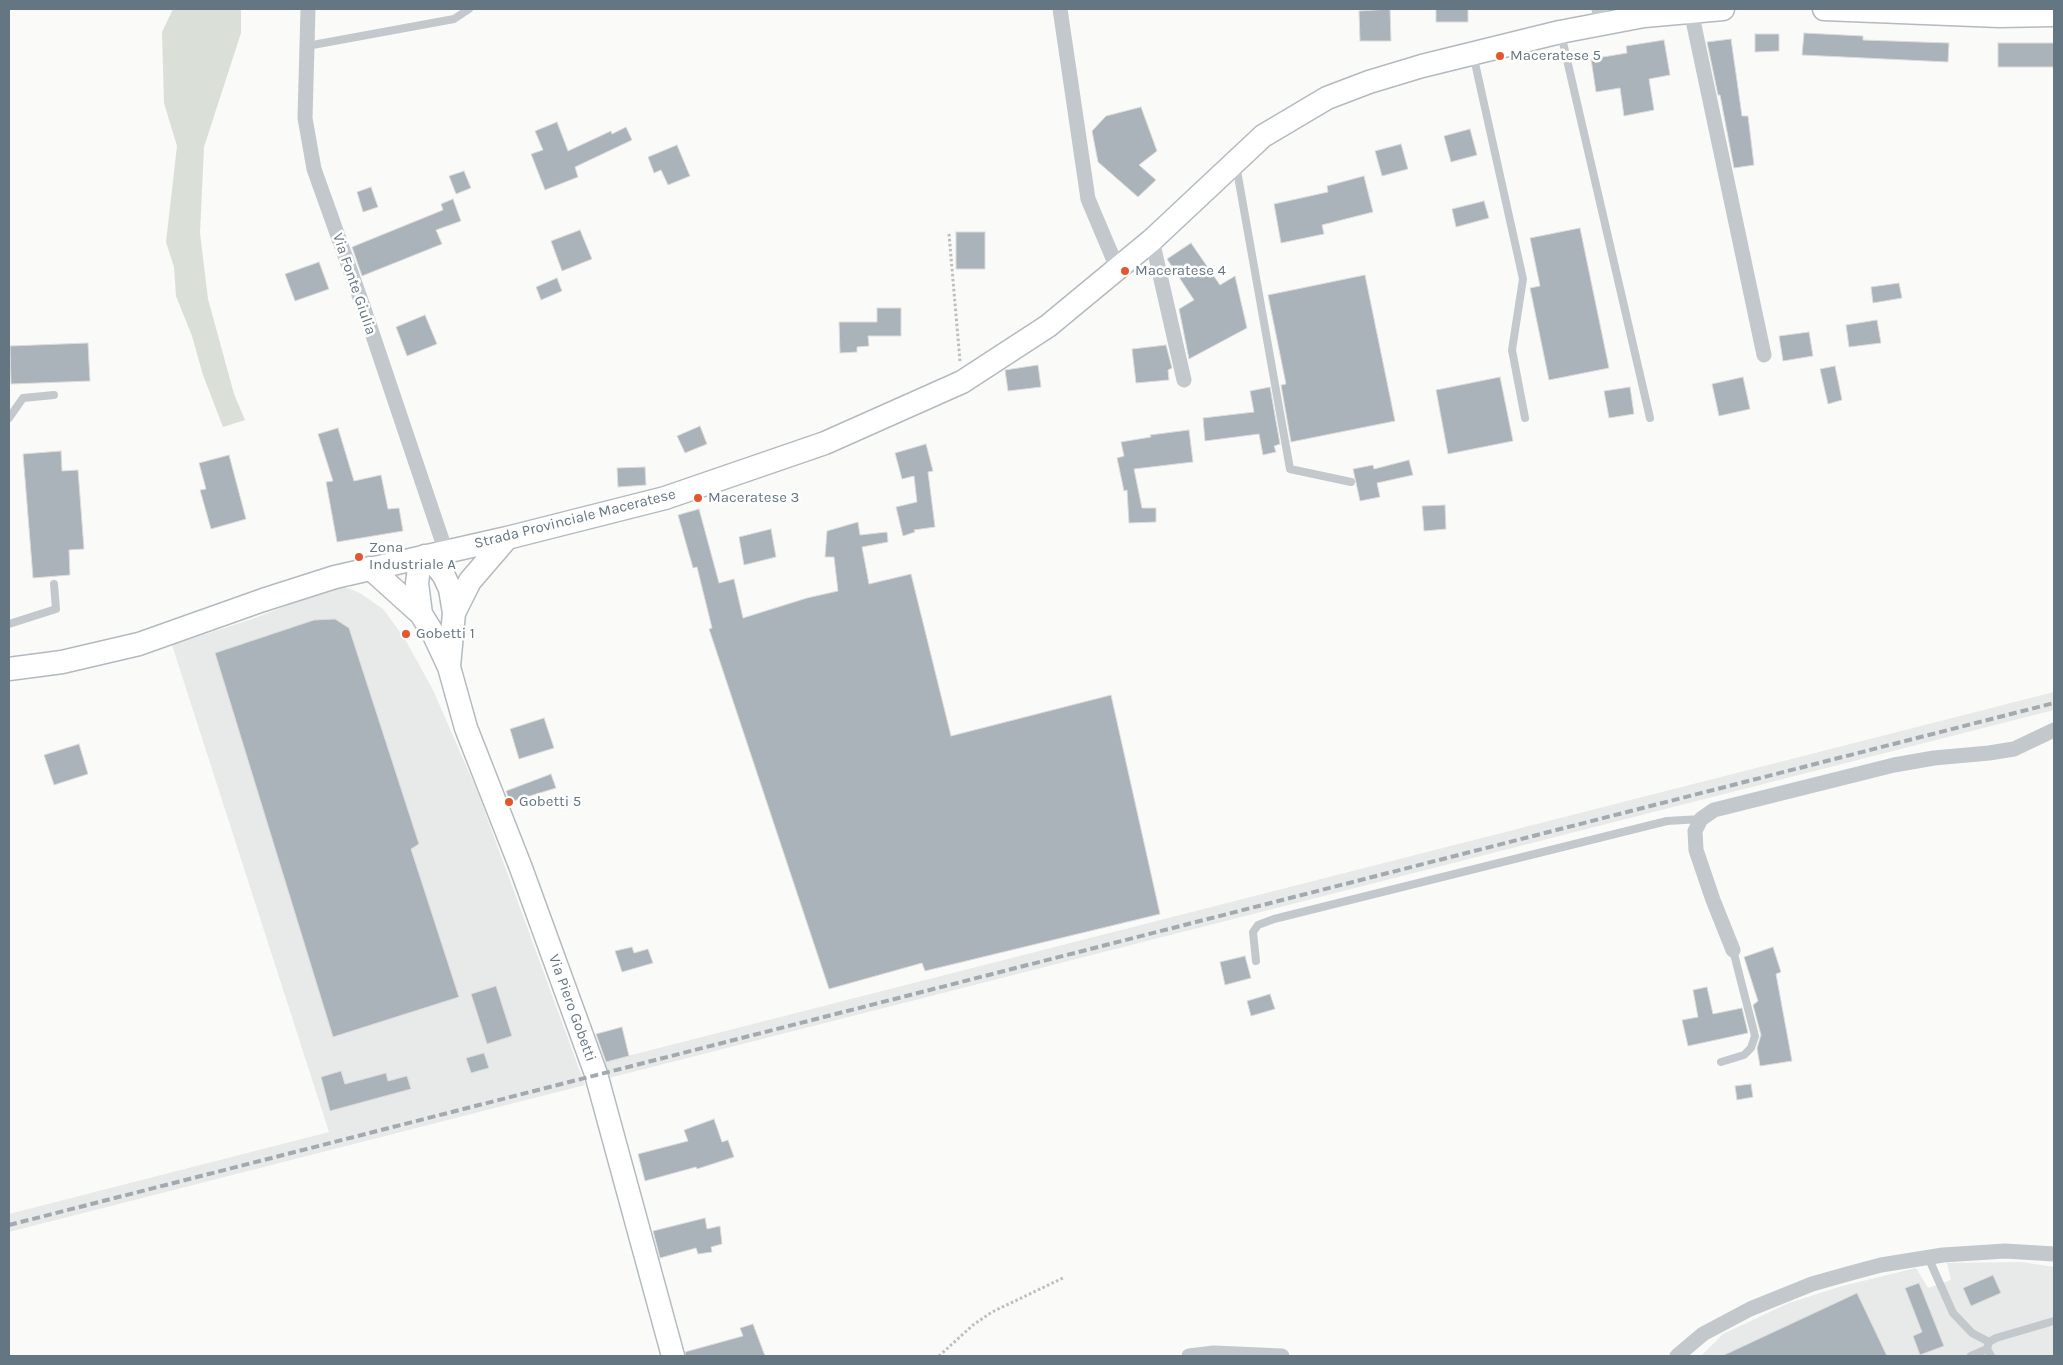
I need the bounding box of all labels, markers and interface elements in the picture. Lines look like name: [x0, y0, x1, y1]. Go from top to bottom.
place label: Maceratese 5: [1510, 47, 1601, 65]
marker: Maceratese 5: [1494, 50, 1506, 62]
street label: Via Fonte Giulia: [328, 231, 380, 337]
place label: Maceratese 4: [1135, 262, 1226, 280]
marker: Maceratese 4: [1119, 265, 1131, 277]
street label: Strada Provinciale Maceratese: [472, 485, 678, 553]
place label: Maceratese 3: [708, 489, 799, 507]
marker: Maceratese 3: [692, 492, 704, 504]
place label: Zona Industriale A: [369, 539, 456, 574]
marker: Zona Industriale A: [353, 551, 365, 563]
place label: Gobetti 1: [416, 625, 475, 643]
marker: Gobetti 1: [400, 628, 412, 640]
place label: Gobetti 5: [519, 793, 581, 811]
marker: Gobetti 5: [503, 796, 515, 808]
street label: Via Piero Gobetti: [544, 952, 600, 1064]

